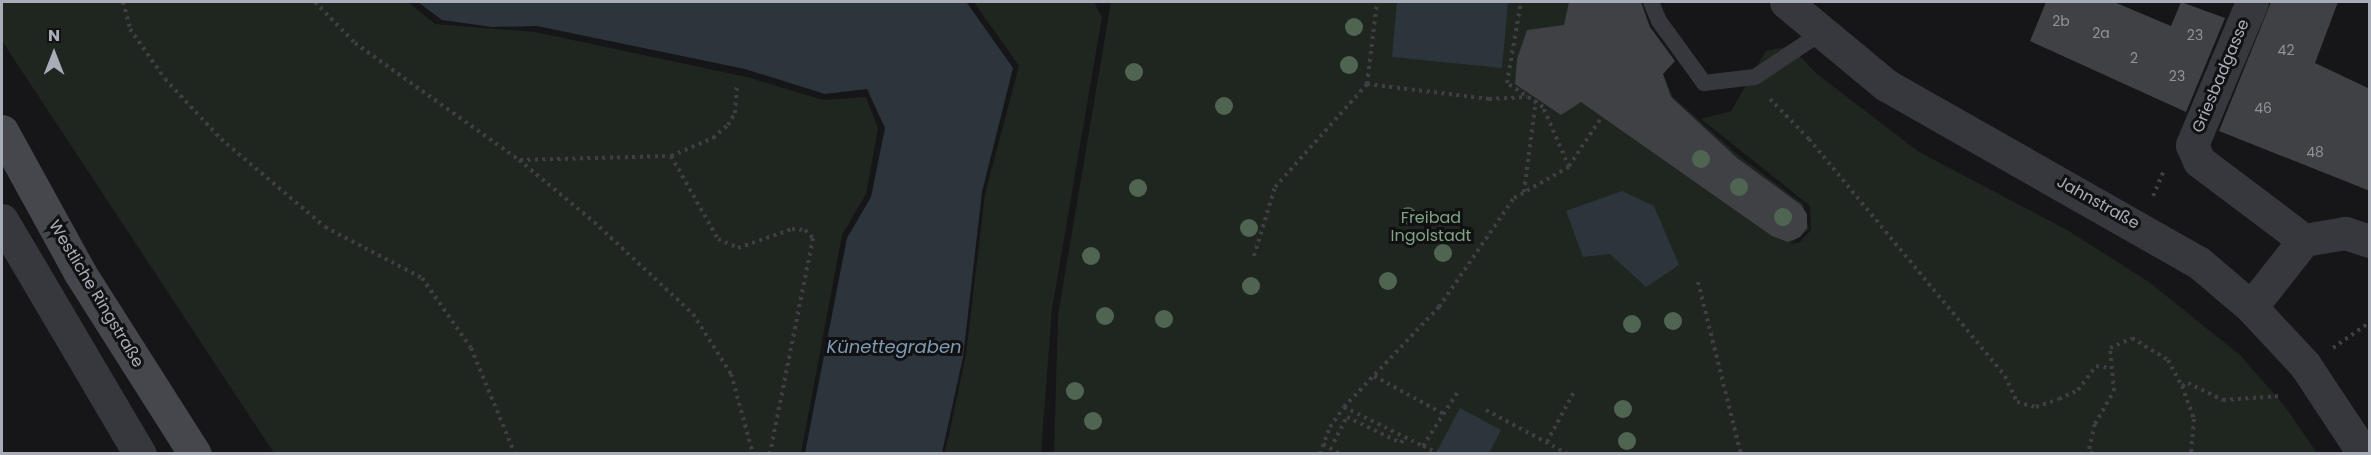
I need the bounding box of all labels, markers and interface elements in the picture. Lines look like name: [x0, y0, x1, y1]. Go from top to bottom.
house number: 2b: [2052, 13, 2070, 29]
street label: Griesbadgasse: [2188, 16, 2254, 136]
north arrow: [24, 24, 84, 84]
text: N: [48, 24, 60, 47]
house number: 2a: [2092, 25, 2110, 41]
house number: 23: [2187, 27, 2203, 43]
house number: 42: [2278, 42, 2294, 58]
house number: 2: [2130, 50, 2138, 66]
house number: 23: [2169, 68, 2185, 84]
house number: 46: [2254, 100, 2272, 116]
house number: 48: [2306, 144, 2324, 160]
street label: Jahnstraße: [2053, 172, 2143, 234]
park label: Freibad Ingolstadt: [1391, 208, 1471, 246]
street label: Westliche Ringstraße: [44, 217, 148, 371]
water label: Künettegraben: [826, 336, 962, 358]

